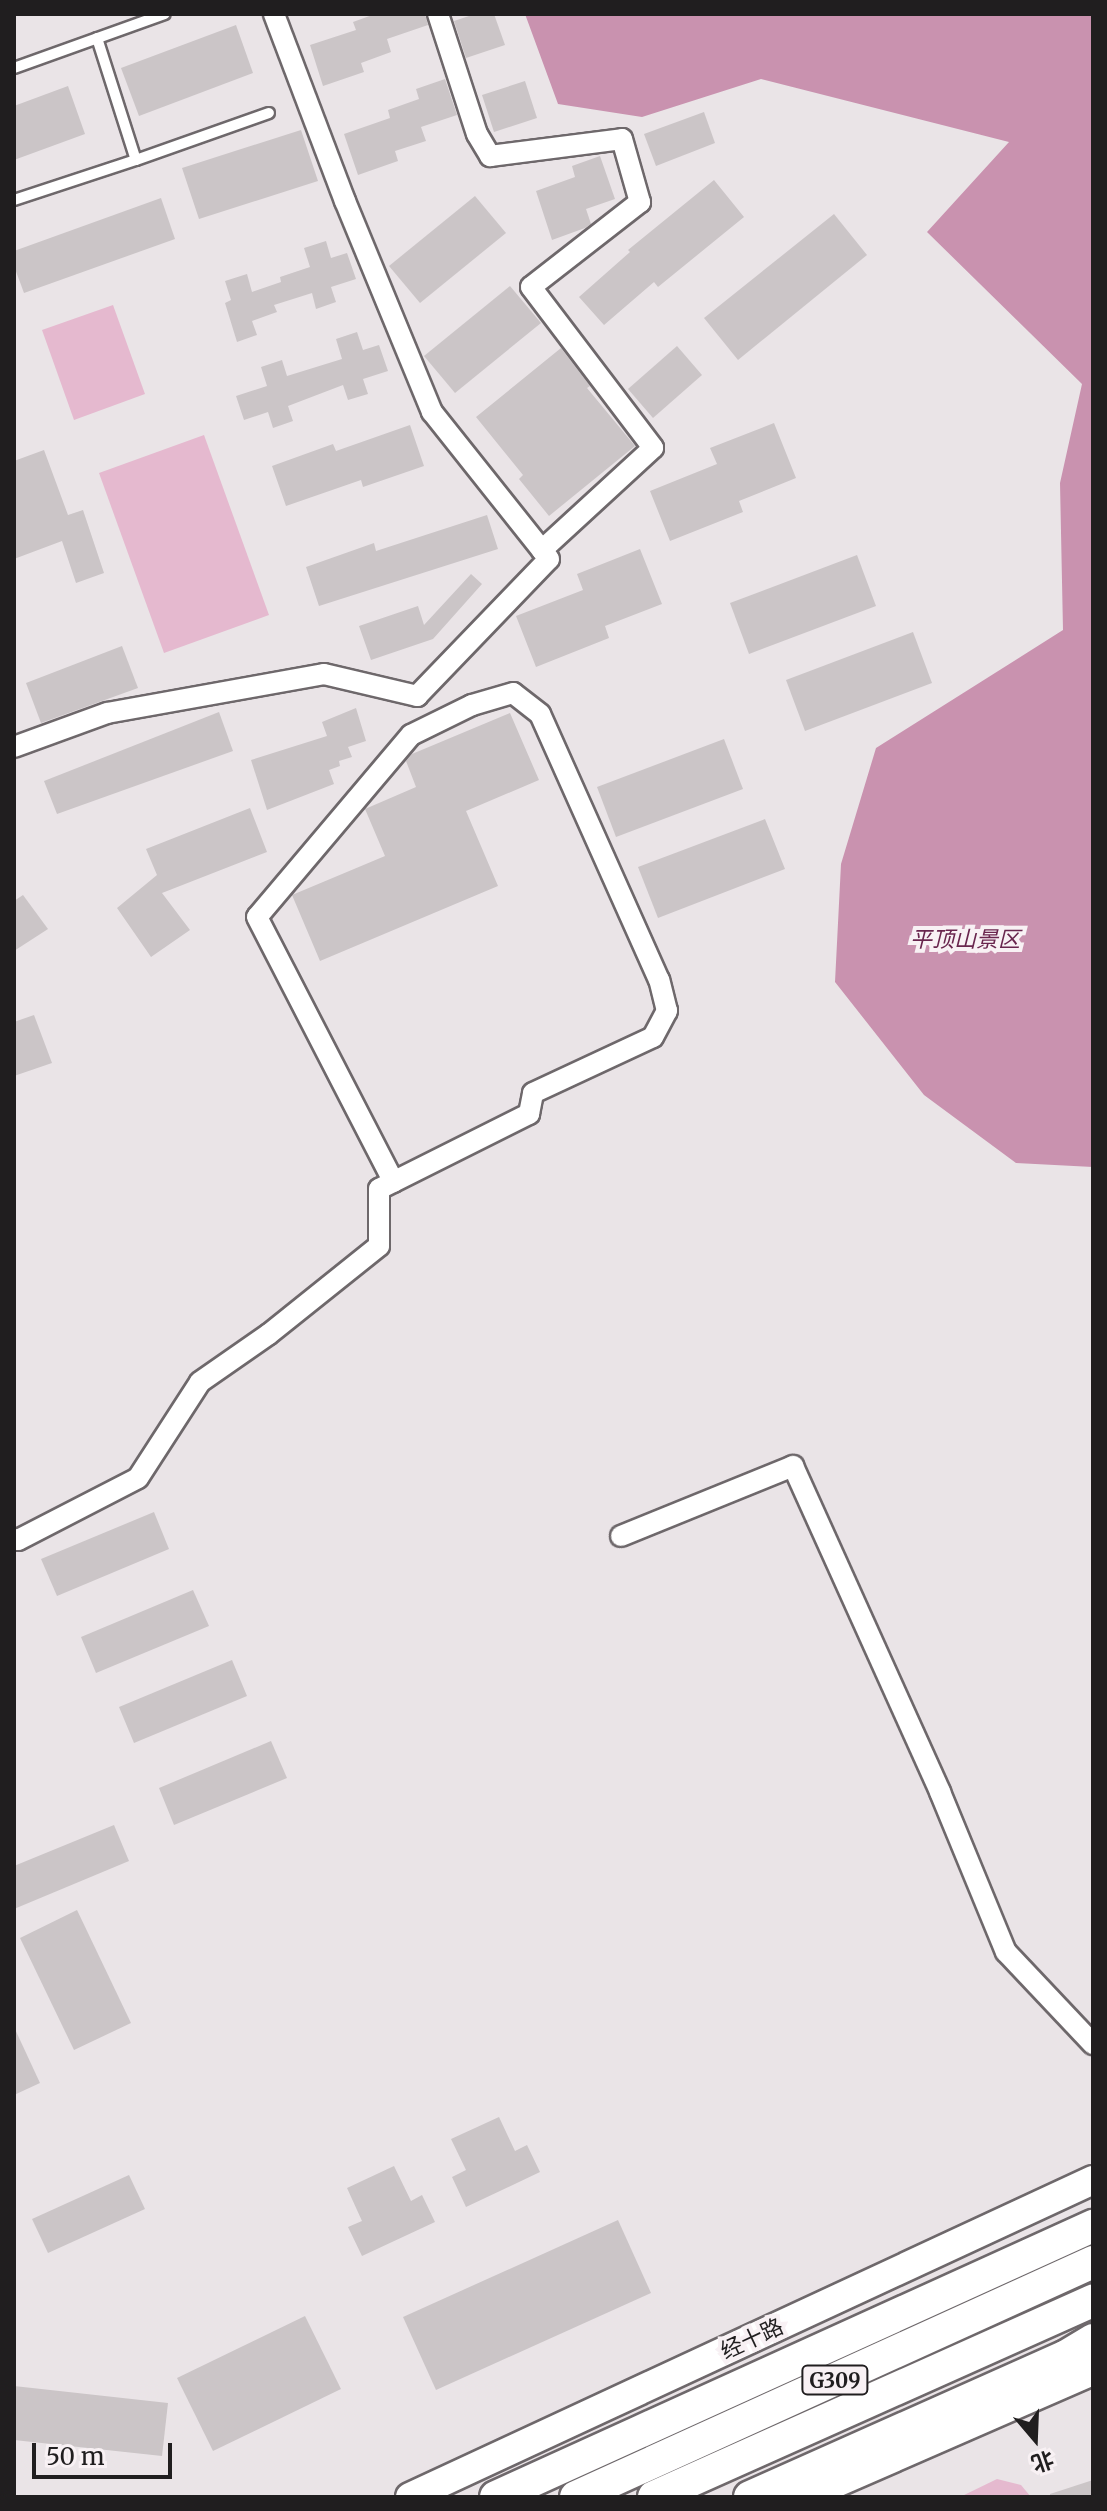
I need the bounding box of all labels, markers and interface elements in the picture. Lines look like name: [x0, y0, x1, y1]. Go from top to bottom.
park label: 平顶山景区: [910, 927, 1020, 953]
street label: 经十路: [717, 2313, 787, 2365]
road number: G309: [801, 2364, 869, 2396]
north arrow: [995, 2399, 1075, 2479]
scale bar: [36, 2427, 176, 2477]
text: 50 m: [46, 2441, 105, 2472]
text: 北: [1028, 2445, 1058, 2479]

